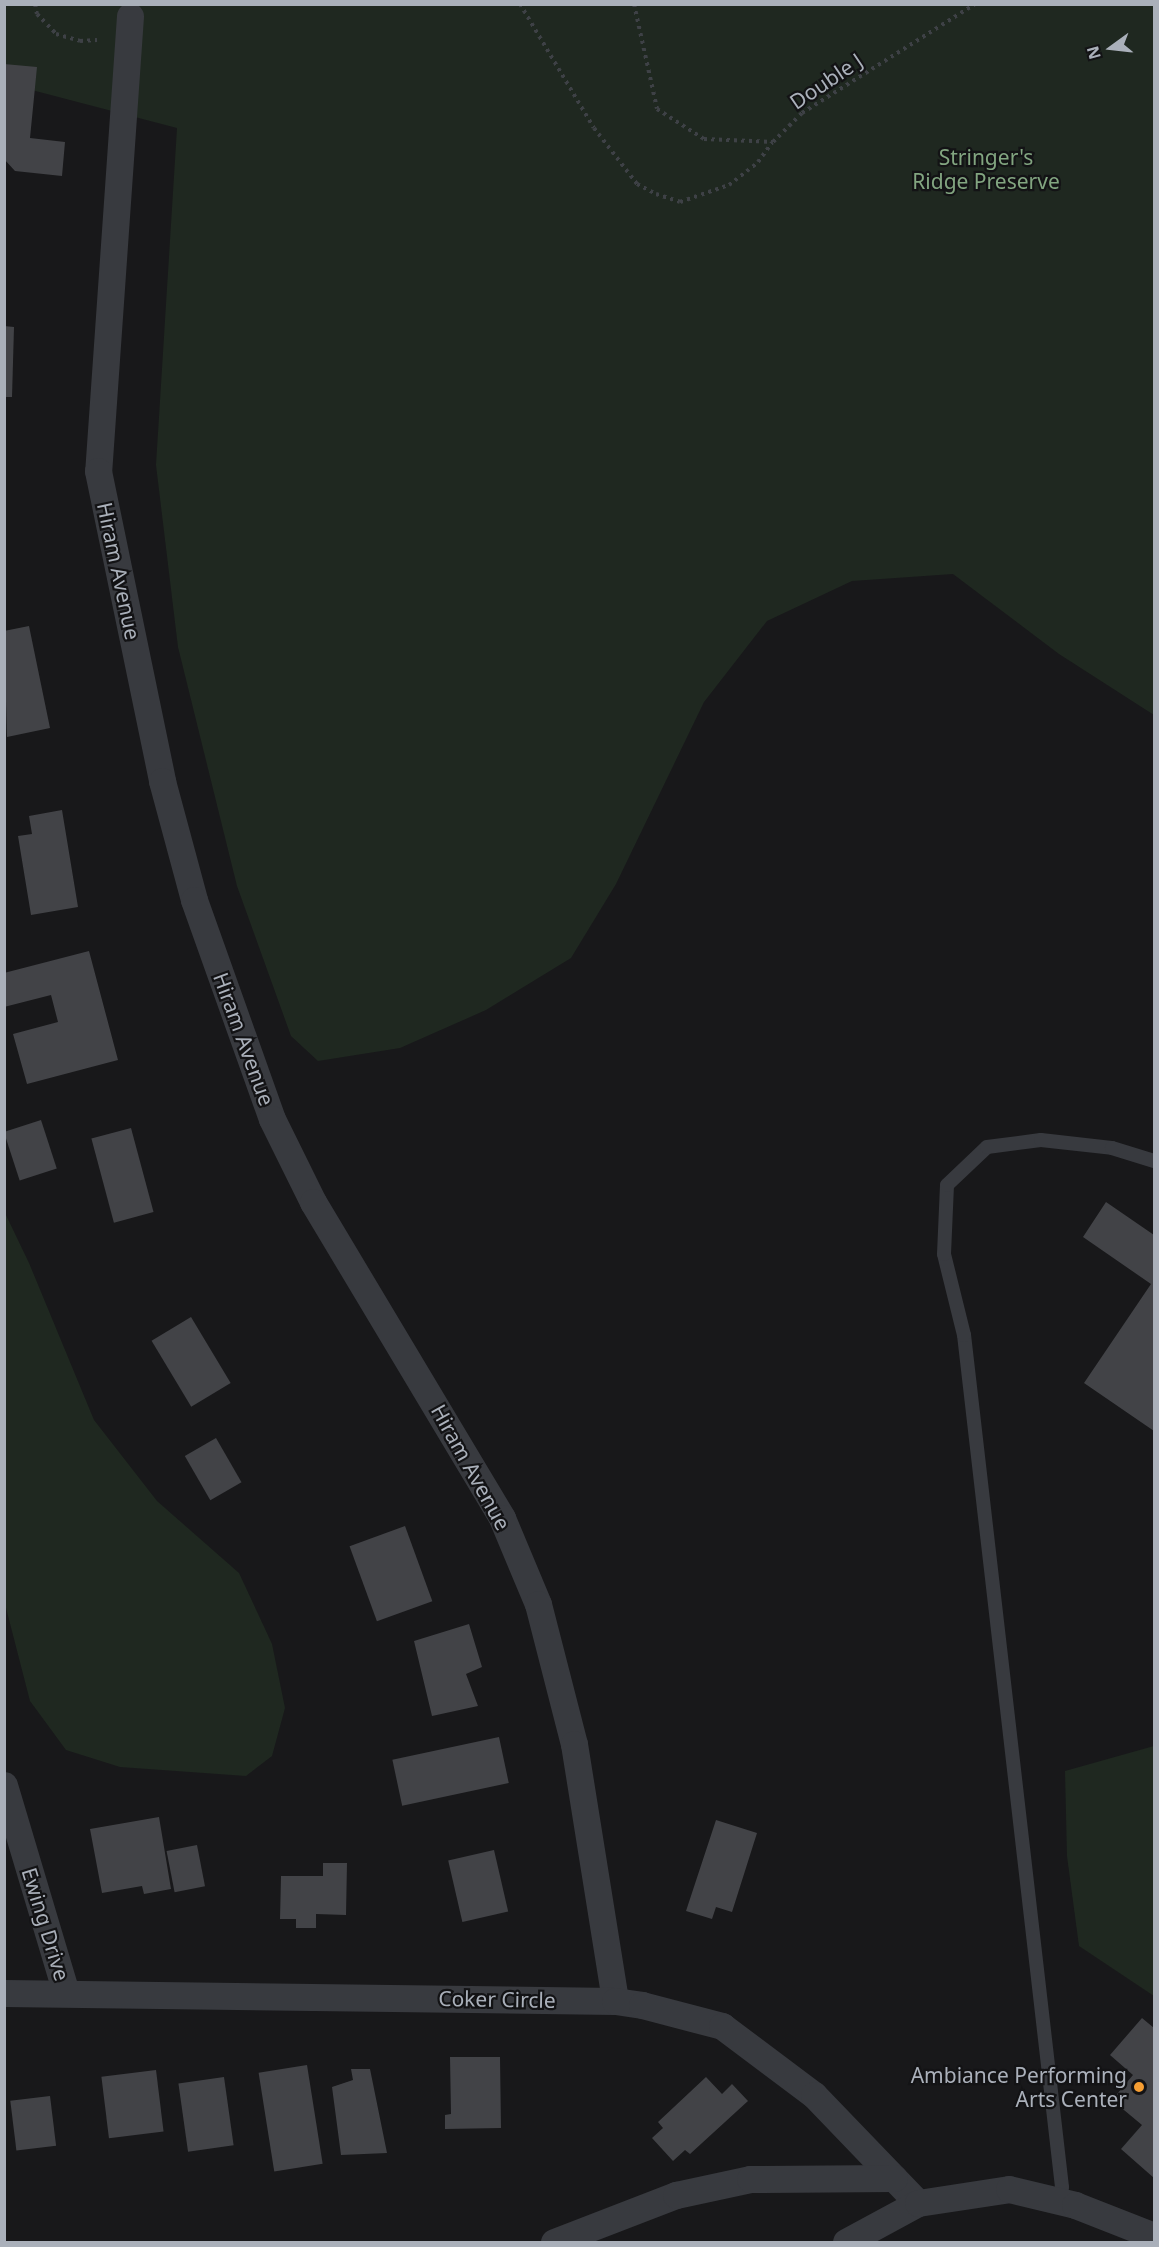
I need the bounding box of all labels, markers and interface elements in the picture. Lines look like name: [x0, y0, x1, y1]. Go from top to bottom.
north arrow: [1081, 18, 1141, 78]
text: N: [1081, 44, 1106, 62]
street label: Double J: [785, 48, 867, 114]
park label: Stringer's Ridge Preserve: [912, 144, 1060, 194]
street label: Hiram Avenue: [92, 500, 146, 642]
street label: Hiram Avenue: [208, 969, 280, 1109]
street label: Hiram Avenue: [426, 1400, 516, 1534]
street label: Ewing Drive: [17, 1864, 75, 1984]
street label: Coker Circle: [438, 1985, 556, 2013]
place label: Ambiance Performing Arts Center: [911, 2062, 1127, 2112]
marker: Ambiance Performing Arts Center: [1132, 2080, 1146, 2094]

